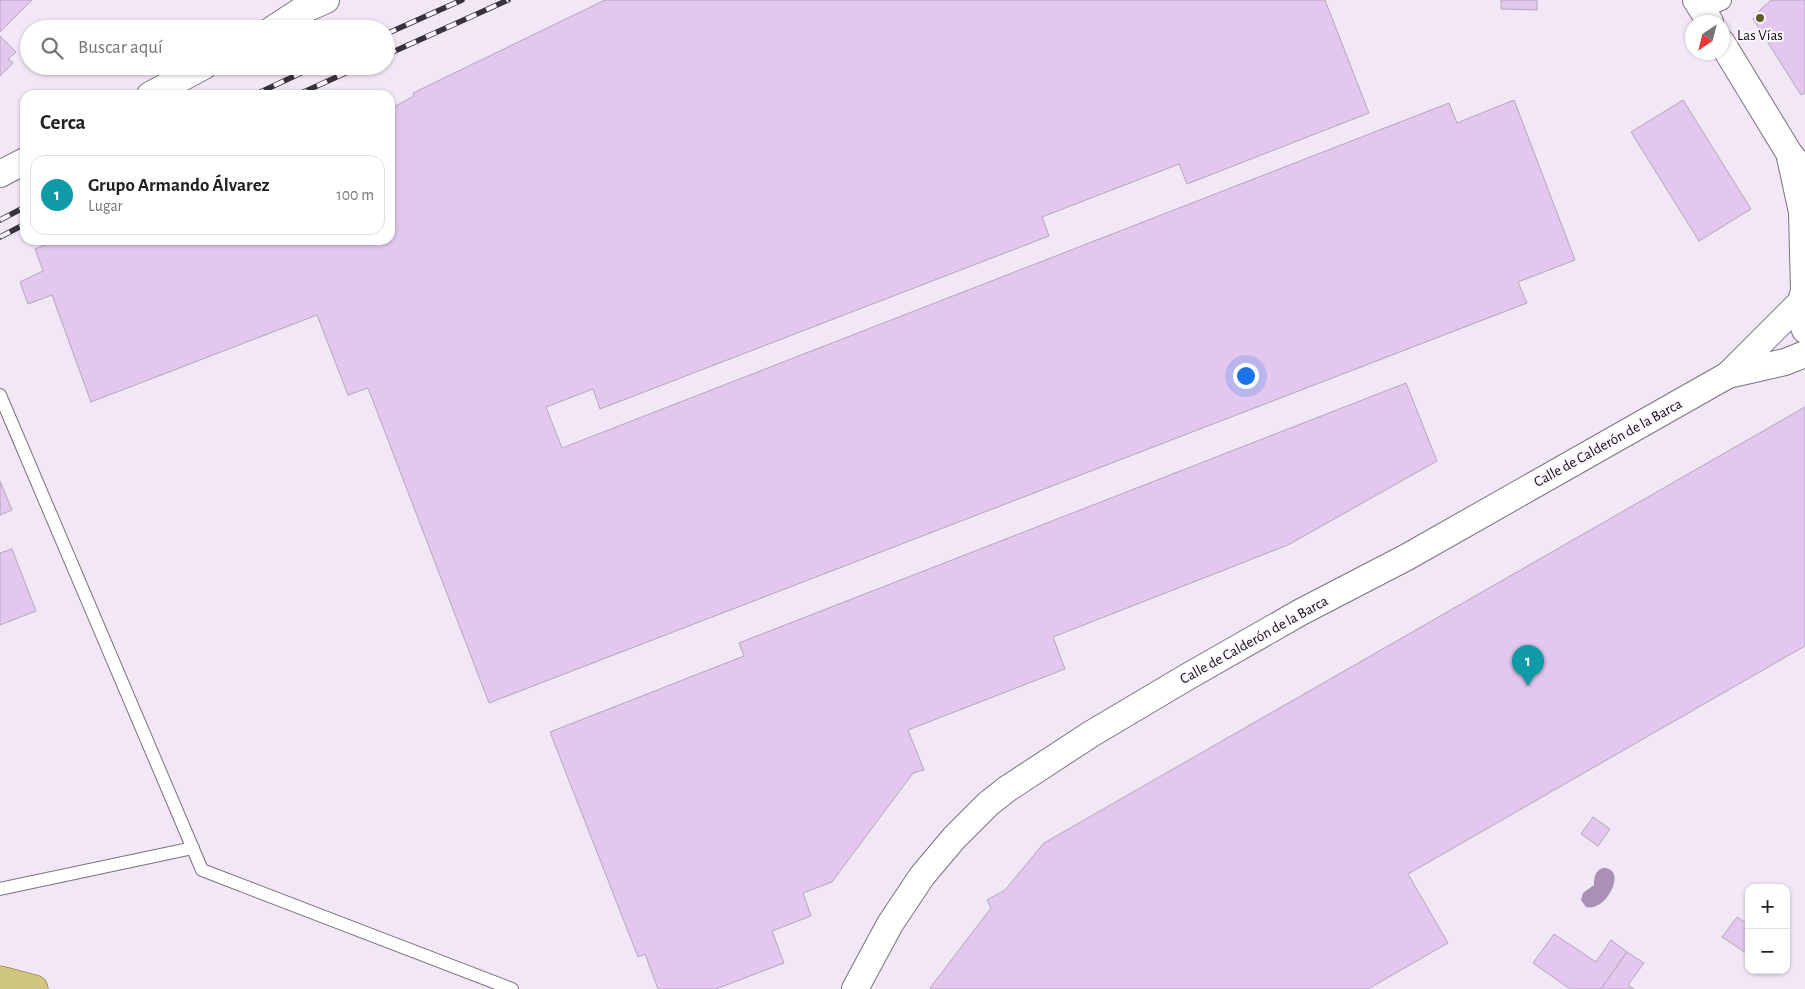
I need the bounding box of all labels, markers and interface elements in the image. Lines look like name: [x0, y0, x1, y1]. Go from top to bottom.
marker: Las Vías: [1754, 12, 1766, 24]
north arrow: [1685, 15, 1730, 60]
search box: [20, 20, 395, 75]
place label: Las Vías: [1737, 28, 1783, 43]
icon: search: [38, 34, 66, 62]
text: Buscar aquí: [78, 38, 163, 57]
text: Cerca: [40, 112, 86, 133]
text: Grupo Armando Álvarez: [88, 176, 270, 195]
text: 1: [54, 187, 60, 203]
text: 100 m: [336, 187, 374, 203]
text: Lugar: [88, 198, 123, 214]
your location: [1233, 363, 1259, 389]
street label: Calle de Calderón de la Barca: [1532, 396, 1685, 490]
street label: Calle de Calderón de la Barca: [1178, 593, 1331, 687]
pin: 1: [1512, 645, 1544, 686]
map controls: [1745, 884, 1790, 974]
button: +: [1745, 884, 1790, 929]
button: −: [1745, 929, 1790, 974]

